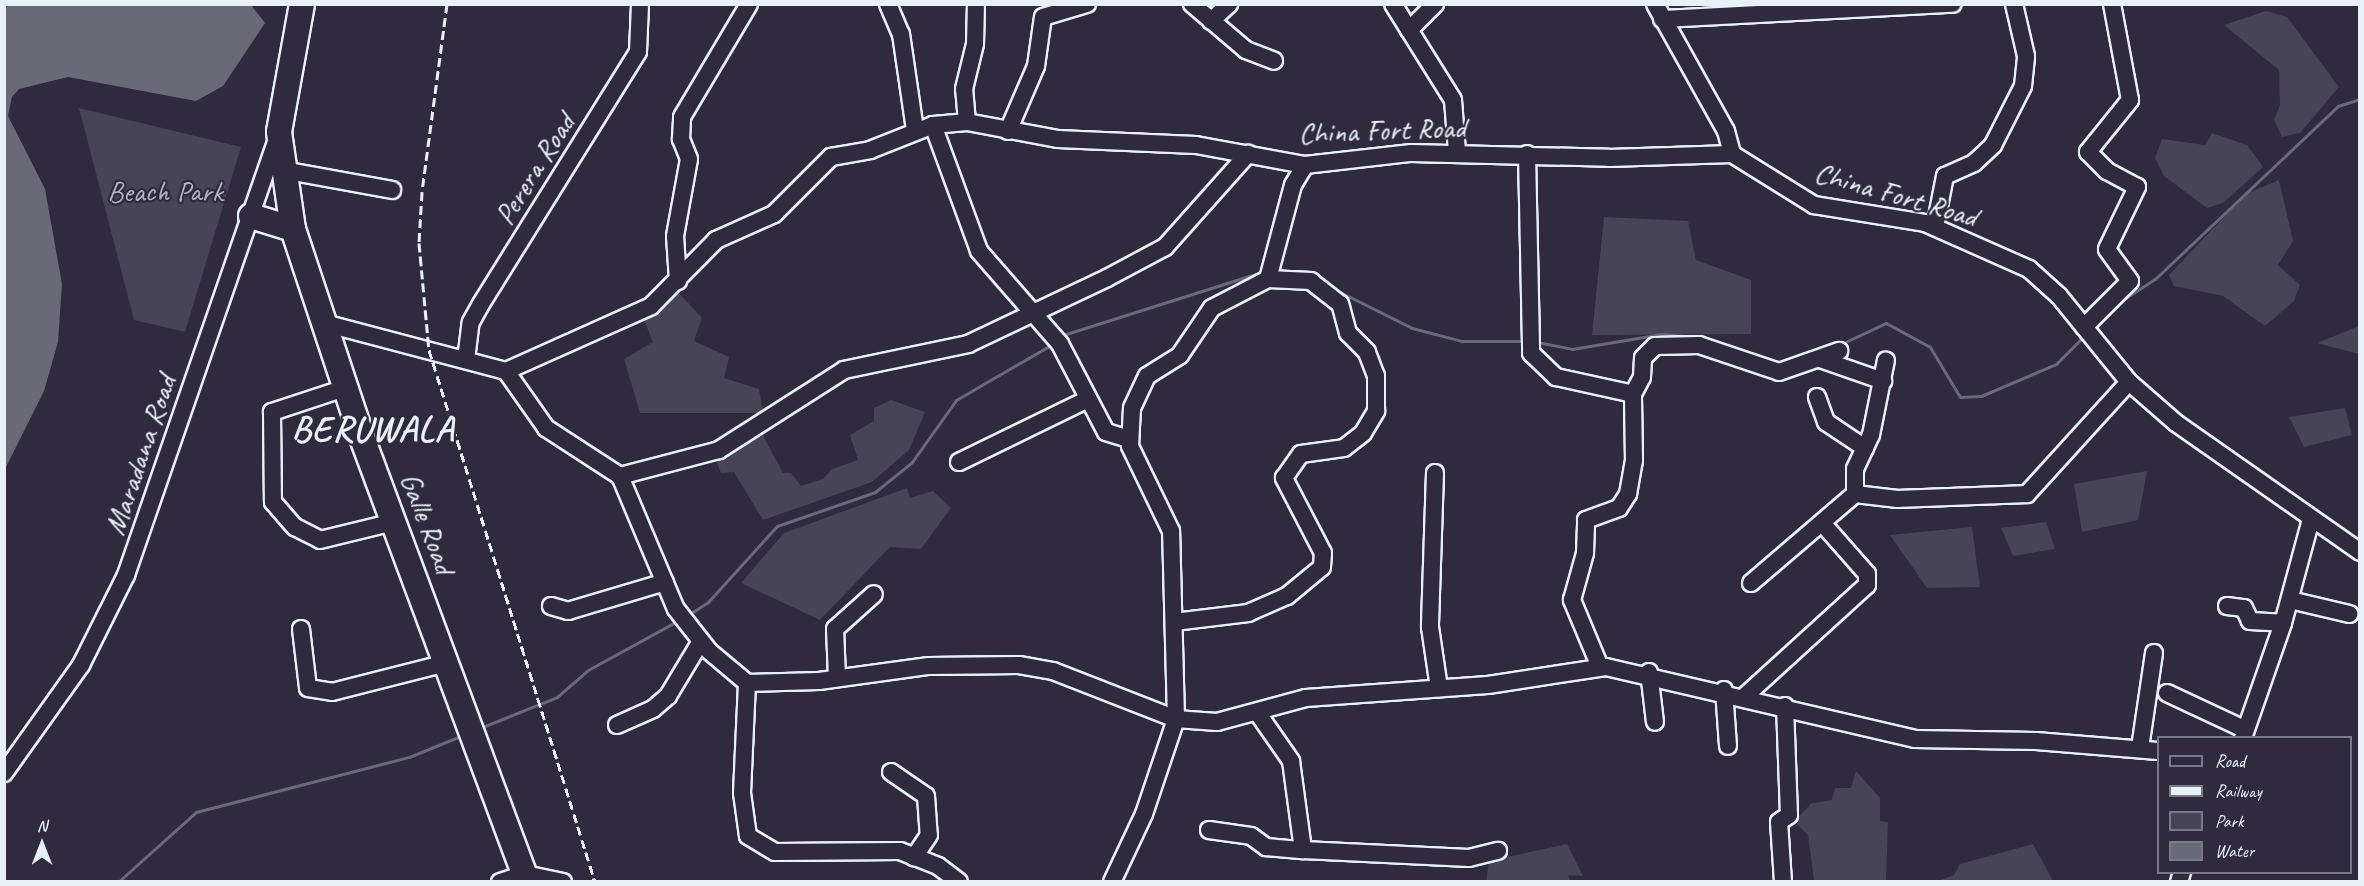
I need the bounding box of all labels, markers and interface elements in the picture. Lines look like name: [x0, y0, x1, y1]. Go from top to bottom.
street label: Perera Road: [486, 107, 582, 231]
street label: China Fort Road: [1297, 109, 1467, 151]
street label: China Fort Road: [1810, 154, 1982, 234]
park label: Beach Park: [107, 173, 223, 209]
street label: Maradana Road: [96, 371, 184, 539]
district label: BERUWALA: [293, 408, 453, 452]
street label: Galle Road: [392, 467, 464, 579]
legend: [2157, 736, 2352, 874]
text: Road: [2215, 750, 2245, 772]
text: Railway: [2215, 780, 2262, 802]
text: Park: [2215, 810, 2244, 832]
north arrow: [12, 814, 72, 874]
text: N: [37, 816, 47, 836]
text: Water: [2215, 840, 2254, 862]

